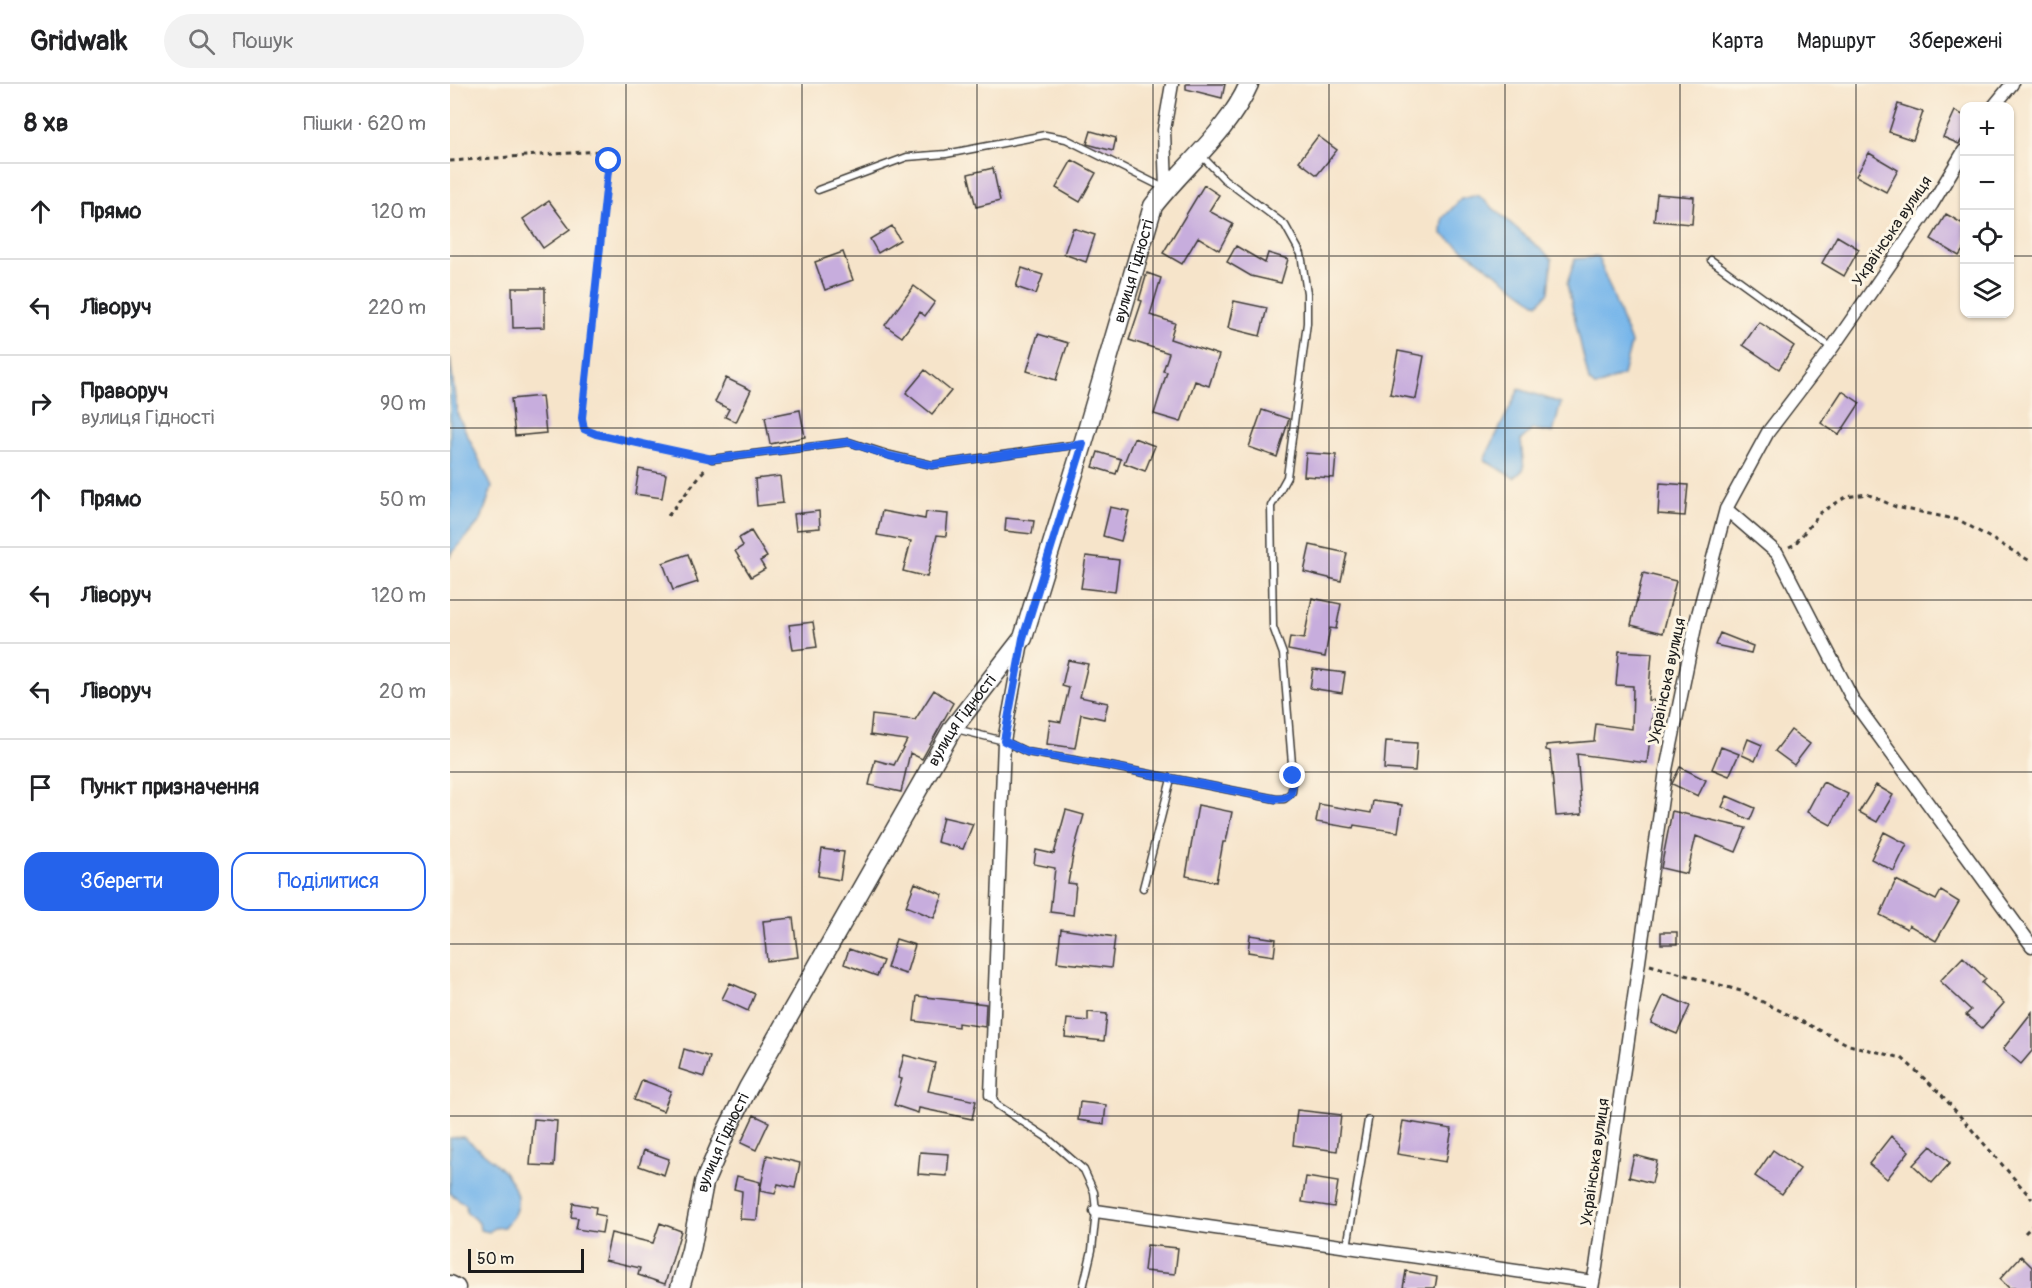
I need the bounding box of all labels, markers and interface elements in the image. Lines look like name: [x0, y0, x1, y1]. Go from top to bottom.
search box: [164, 14, 584, 68]
text: Gridwalk: [30, 24, 128, 59]
icon: search: [185, 25, 218, 58]
text: Пошук: [233, 27, 294, 55]
text: Карта: [1712, 28, 1764, 55]
text: Маршрут: [1797, 28, 1876, 55]
text: Збережені: [1909, 28, 2002, 55]
map controls: [1960, 102, 2014, 318]
button: +: [1960, 102, 2014, 156]
text: 8 хв: [24, 107, 69, 139]
text: Пішки · 620 m: [303, 111, 426, 136]
route start: [595, 147, 621, 173]
button: −: [1960, 156, 2014, 210]
street label: Українська вулиця: [1848, 172, 1936, 290]
icon: ahead: [24, 195, 57, 228]
text: Прямо: [81, 197, 141, 225]
text: 120 m: [371, 199, 426, 224]
button: locate: [1960, 210, 2014, 264]
street label: вулиця Гідності: [1109, 217, 1159, 325]
button: layers: [1960, 264, 2014, 318]
icon: left: [24, 291, 57, 324]
text: Ліворуч: [81, 293, 152, 321]
text: 220 m: [368, 295, 426, 320]
text: Праворуч: [81, 377, 168, 405]
icon: right: [24, 387, 57, 420]
text: 90 m: [380, 391, 426, 416]
text: вулиця Гідності: [81, 405, 214, 430]
icon: ahead: [24, 483, 57, 516]
text: Прямо: [81, 485, 141, 513]
text: 50 m: [379, 487, 426, 512]
icon: left: [24, 579, 57, 612]
text: Ліворуч: [81, 581, 152, 609]
text: 120 m: [371, 583, 426, 608]
street label: Українська вулиця: [1644, 616, 1690, 746]
street label: вулиця Гідності: [923, 671, 1001, 770]
icon: left: [24, 675, 57, 708]
text: Ліворуч: [81, 677, 152, 705]
text: 20 m: [379, 679, 426, 704]
route end: [1279, 762, 1305, 788]
icon: arrive: [24, 771, 57, 804]
text: Пункт призначення: [81, 773, 259, 801]
button: Зберегти: [24, 852, 219, 911]
button: Поділитися: [231, 852, 426, 911]
street label: вулиця Гідності: [692, 1090, 754, 1194]
street label: Українська вулиця: [1576, 1097, 1614, 1227]
scale bar: [468, 1246, 584, 1274]
text: 50 m: [477, 1249, 514, 1269]

